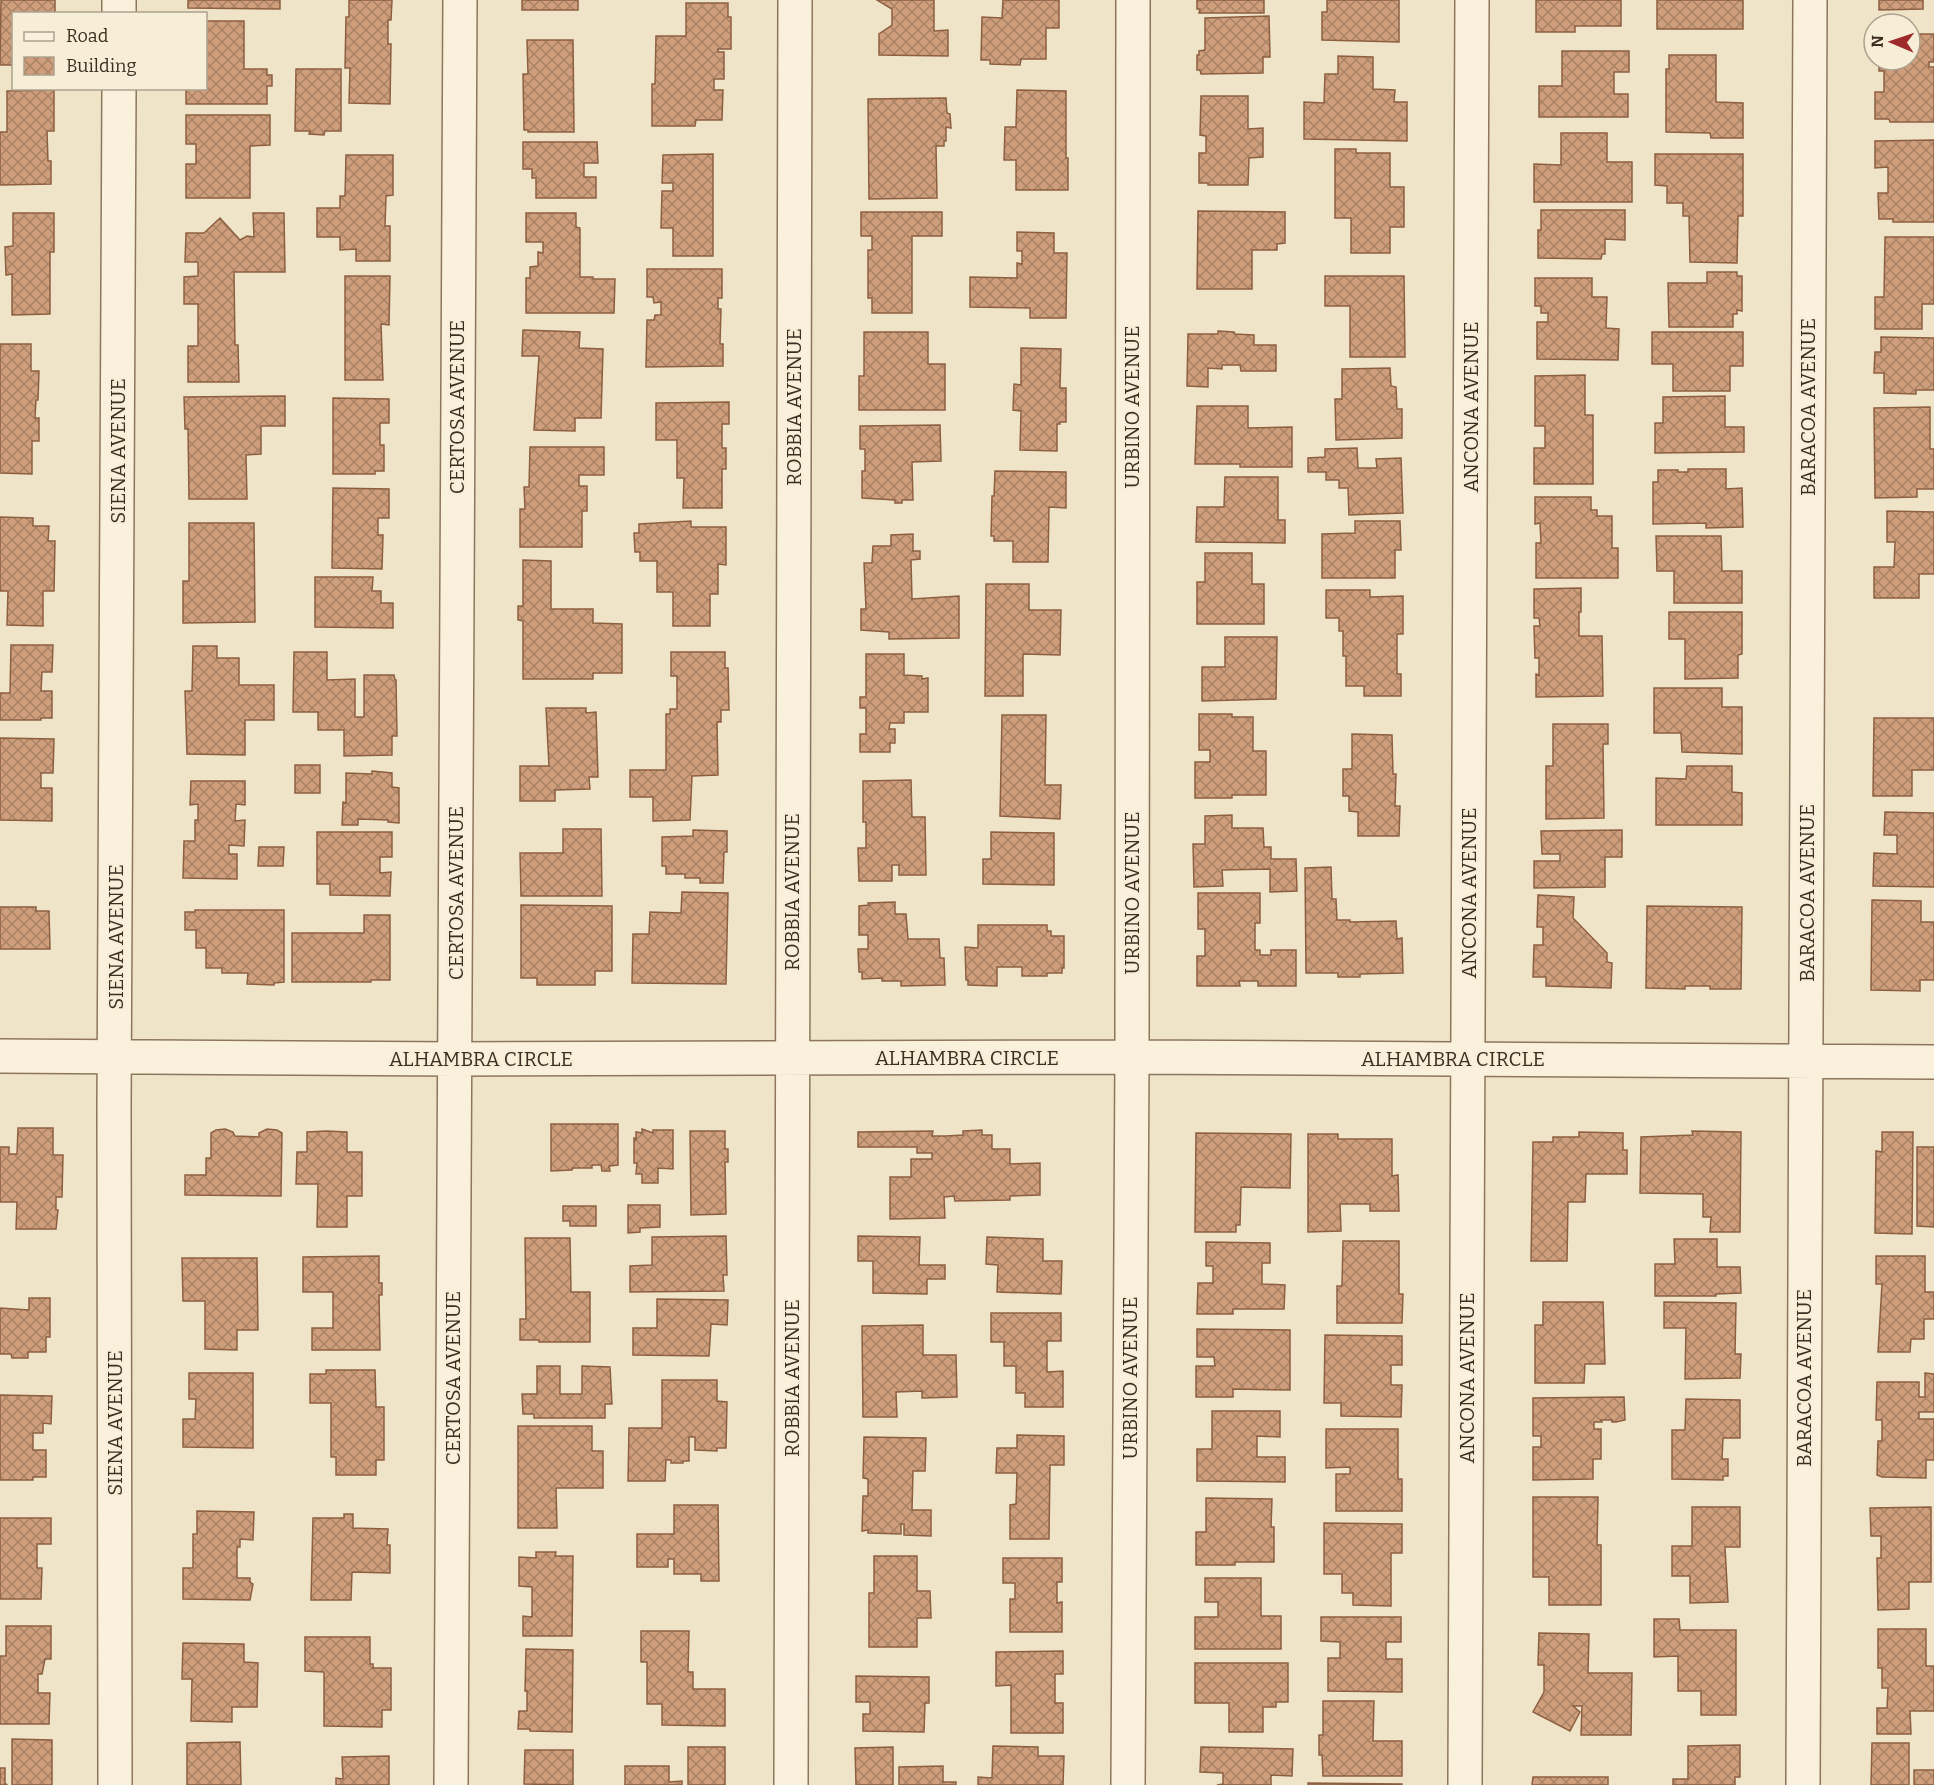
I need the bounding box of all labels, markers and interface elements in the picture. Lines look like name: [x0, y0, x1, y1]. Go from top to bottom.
legend: [12, 12, 207, 90]
north arrow: [1862, 12, 1922, 72]
text: Road: [66, 25, 109, 47]
text: N: [1868, 35, 1887, 48]
text: Building: [66, 55, 137, 77]
street label: BARACOA AVENUE: [1796, 318, 1820, 496]
street label: CERTOSA AVENUE: [445, 320, 469, 494]
street label: ANCONA AVENUE: [1459, 321, 1483, 493]
street label: URBINO AVENUE: [1120, 325, 1144, 489]
street label: ROBBIA AVENUE: [782, 328, 806, 486]
street label: SIENA AVENUE: [106, 378, 130, 524]
street label: BARACOA AVENUE: [1795, 804, 1819, 982]
street label: CERTOSA AVENUE: [444, 806, 468, 980]
street label: ANCONA AVENUE: [1457, 807, 1481, 979]
street label: URBINO AVENUE: [1120, 811, 1144, 975]
street label: ROBBIA AVENUE: [780, 813, 804, 971]
street label: SIENA AVENUE: [104, 864, 128, 1010]
street label: ALHAMBRA CIRCLE: [875, 1046, 1059, 1070]
street label: ALHAMBRA CIRCLE: [389, 1047, 573, 1071]
street label: ALHAMBRA CIRCLE: [1361, 1047, 1545, 1071]
street label: BARACOA AVENUE: [1792, 1289, 1816, 1467]
street label: CERTOSA AVENUE: [441, 1291, 465, 1465]
street label: ANCONA AVENUE: [1455, 1292, 1479, 1464]
street label: URBINO AVENUE: [1118, 1296, 1142, 1460]
street label: ROBBIA AVENUE: [780, 1299, 804, 1457]
street label: SIENA AVENUE: [103, 1350, 127, 1496]

